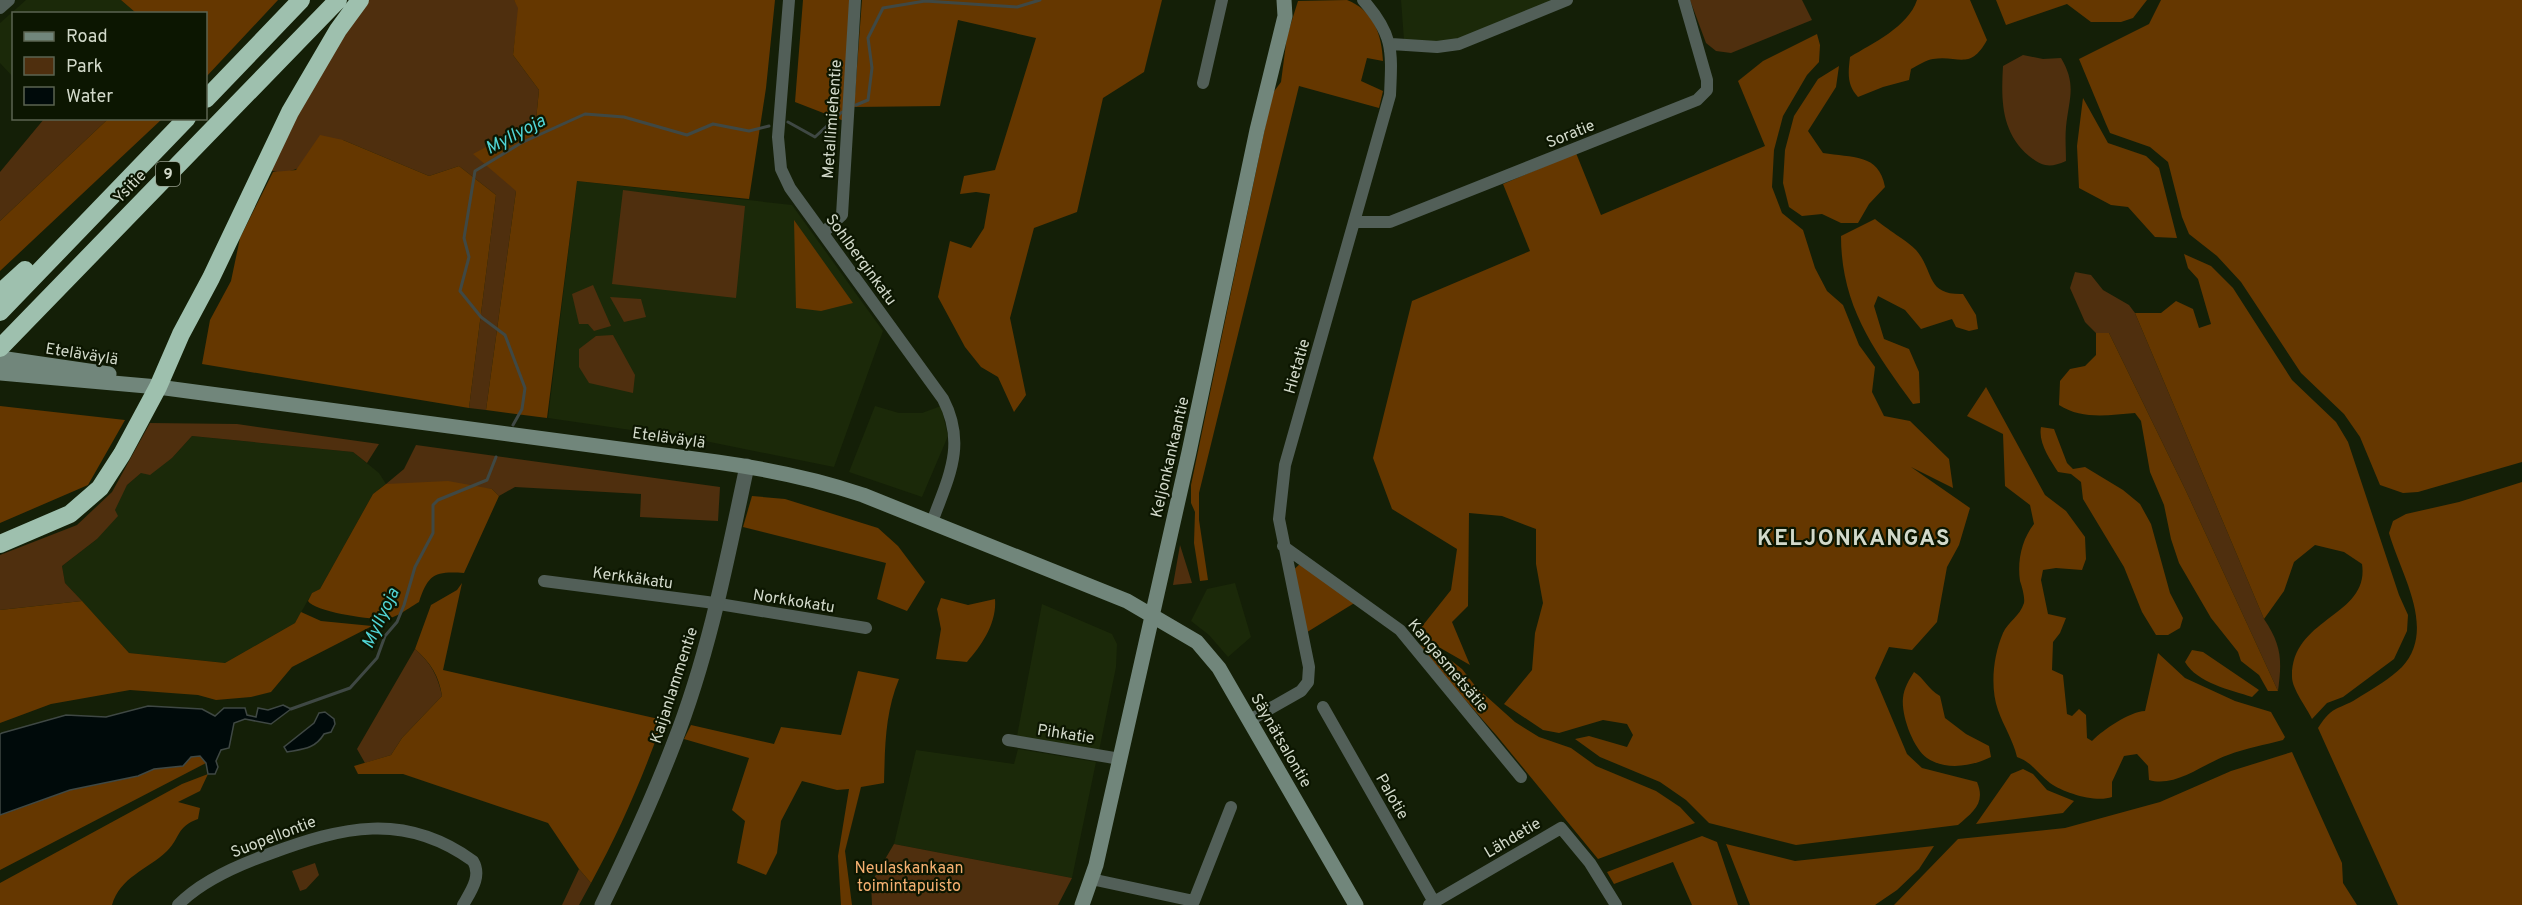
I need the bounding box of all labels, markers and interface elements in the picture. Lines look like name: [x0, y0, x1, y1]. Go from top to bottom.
legend: [12, 12, 207, 120]
text: Road: [66, 26, 108, 49]
text: Park: [66, 56, 103, 79]
street label: Metallimiehentie: [819, 59, 847, 179]
text: Water: [66, 86, 113, 109]
water label: Myllyoja: [482, 110, 550, 161]
street label: Soratie: [1544, 116, 1598, 154]
road number: 9: [156, 162, 180, 186]
street label: Ysitie: [110, 166, 151, 208]
street label: Sohlberginkatu: [820, 210, 900, 310]
street label: Hietatie: [1281, 337, 1315, 396]
street label: Eteläväylä: [44, 339, 119, 371]
street label: Keljonkankaantie: [1147, 395, 1195, 520]
street label: Eteläväylä: [631, 424, 706, 454]
district label: KELJONKANGAS: [1757, 526, 1951, 553]
street label: Kerkkäkatu: [591, 563, 674, 595]
water label: Myllyoja: [357, 584, 406, 653]
street label: Norkkokatu: [751, 586, 836, 618]
street label: Kangasmetsätie: [1403, 616, 1492, 717]
street label: Kaijanlammentie: [647, 625, 703, 746]
street label: Säynätsalontie: [1245, 690, 1315, 792]
street label: Pihkatie: [1036, 721, 1096, 749]
street label: Palotie: [1370, 771, 1412, 823]
street label: Suopellontie: [228, 812, 319, 863]
street label: Lähdetie: [1481, 814, 1545, 863]
park label: Neulaskankaan toimintapuisto: [854, 859, 964, 897]

